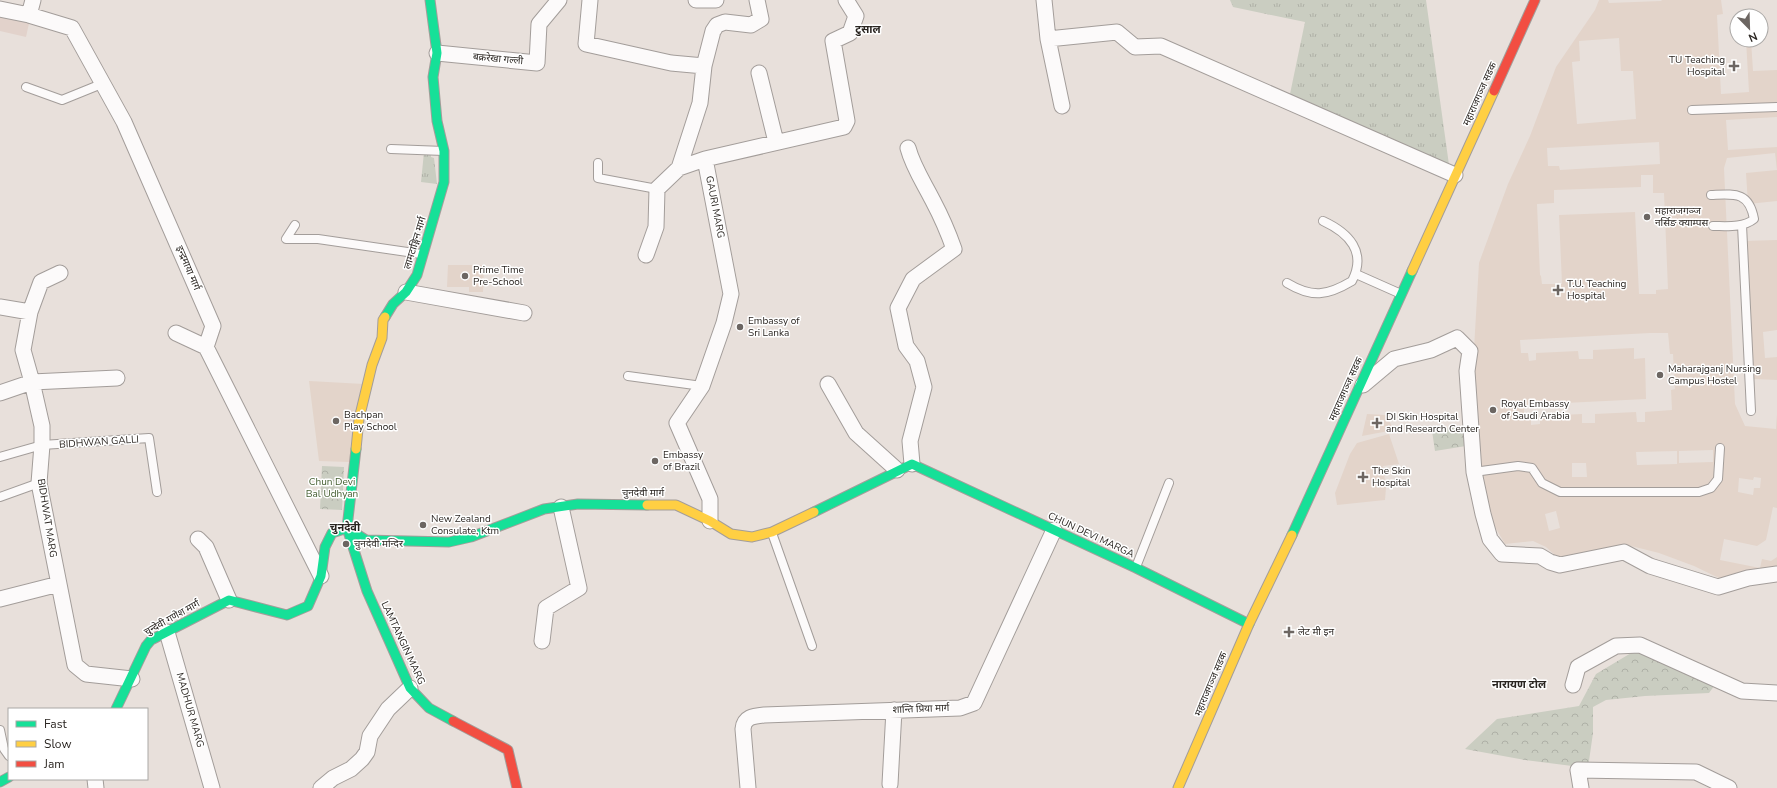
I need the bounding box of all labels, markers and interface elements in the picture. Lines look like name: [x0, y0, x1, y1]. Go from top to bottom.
north arrow: [1729, 8, 1769, 48]
district label: टुसाल: [855, 22, 882, 37]
text: N: [1746, 28, 1759, 45]
street label: बक्ररेखा गल्ली: [472, 50, 524, 68]
place label: TU Teaching Hospital: [1669, 53, 1725, 79]
street label: महाराजगञ्ज सडक: [1460, 60, 1500, 128]
marker: TU Teaching Hospital: [1728, 60, 1740, 72]
street label: GAURI MARG: [702, 175, 728, 239]
place label: महाराजगञ्ज नर्सिङ क्याम्पस: [1655, 204, 1708, 230]
marker: महाराजगञ्ज नर्सिङ क्याम्पस: [1642, 212, 1652, 222]
street label: लामटाङ्गिन मार्ग: [400, 214, 430, 271]
street label: इन्द्रमाया मार्ग: [172, 244, 204, 293]
place label: Prime Time Pre-School: [473, 263, 524, 289]
marker: Prime Time Pre-School: [460, 271, 470, 281]
place label: T.U. Teaching Hospital: [1567, 277, 1627, 303]
marker: T.U. Teaching Hospital: [1552, 284, 1564, 296]
place label: Embassy of Sri Lanka: [748, 314, 800, 340]
marker: Embassy of Sri Lanka: [735, 322, 745, 332]
street label: महाराजगञ्ज सडक: [1326, 355, 1366, 423]
place label: Maharajganj Nursing Campus Hostel: [1668, 362, 1761, 388]
marker: Maharajganj Nursing Campus Hostel: [1655, 370, 1665, 380]
place label: Royal Embassy of Saudi Arabia: [1501, 397, 1570, 423]
marker: Royal Embassy of Saudi Arabia: [1488, 405, 1498, 415]
place label: Bachpan Play School: [344, 408, 397, 434]
place label: DI Skin Hospital and Research Center: [1386, 410, 1479, 436]
marker: Bachpan Play School: [331, 416, 341, 426]
marker: DI Skin Hospital and Research Center: [1371, 417, 1383, 429]
street label: BIDHWAN GALLI: [59, 432, 139, 452]
place label: Embassy of Brazil: [663, 448, 704, 474]
marker: Embassy of Brazil: [650, 456, 660, 466]
place label: The Skin Hospital: [1372, 464, 1411, 490]
marker: The Skin Hospital: [1357, 471, 1369, 483]
park label: Chun Devi Bal Udhyan: [306, 475, 358, 501]
street label: BIDHWAT MARG: [34, 478, 60, 558]
street label: चुनदेवी मार्ग: [622, 486, 665, 500]
street label: CHUN DEVI MARGA: [1046, 509, 1137, 561]
place label: New Zealand Consulate, Ktm: [431, 512, 499, 538]
district label: चुनदेवी: [330, 520, 361, 535]
marker: New Zealand Consulate, Ktm: [418, 520, 428, 530]
place label: चुनदेवी मन्दिर: [354, 537, 404, 551]
marker: चुनदेवी मन्दिर: [341, 539, 351, 549]
street label: चुन्देवी गणेश मार्ग: [142, 596, 203, 639]
street label: LAMTANGIN MARG: [378, 599, 428, 687]
place label: लेट मी इन: [1298, 625, 1334, 639]
marker: लेट मी इन: [1283, 626, 1295, 638]
street label: महाराजगञ्ज सडक: [1191, 649, 1231, 718]
street label: MADHUR MARG: [173, 671, 207, 749]
district label: नारायण टोल: [1492, 677, 1547, 692]
street label: शान्ति प्रिया मार्ग: [892, 701, 951, 717]
legend: [8, 708, 148, 780]
text: Fast: [44, 716, 67, 732]
text: Slow: [44, 736, 72, 752]
text: Jam: [43, 756, 65, 772]

